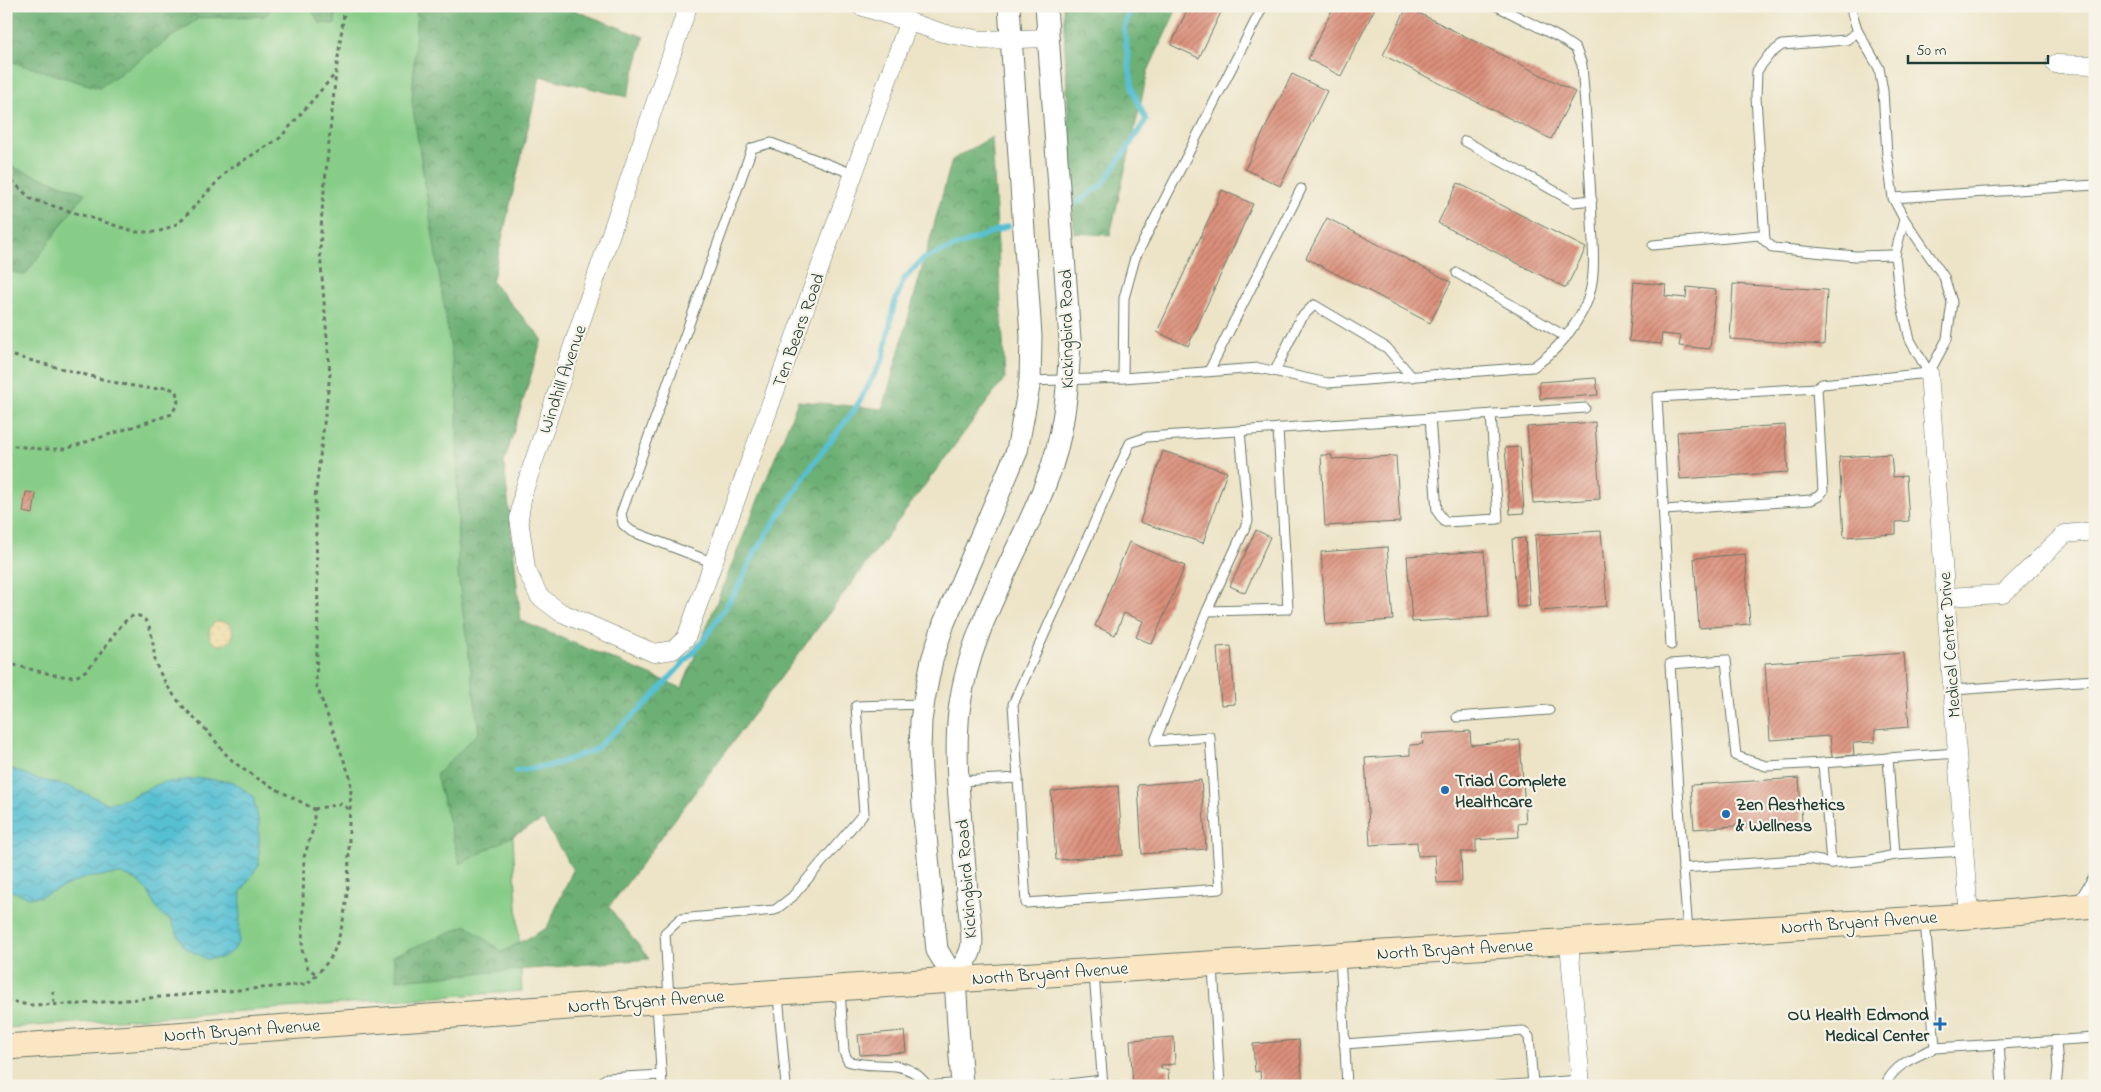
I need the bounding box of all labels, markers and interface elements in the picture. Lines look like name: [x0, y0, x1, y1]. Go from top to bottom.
scale bar: [1908, 32, 2048, 64]
text: 50 m: [1916, 40, 1947, 62]
street label: Kickingbird Road: [1054, 269, 1083, 389]
street label: Ten Bears Road: [767, 270, 833, 392]
street label: Windhill Avenue: [533, 321, 595, 437]
street label: Medical Center Drive: [1933, 570, 1969, 719]
place label: Triad Complete Healthcare: [1455, 769, 1567, 816]
marker: Triad Complete Healthcare: [1439, 784, 1451, 796]
place label: Zen Aesthetics & Wellness: [1735, 793, 1845, 840]
marker: Zen Aesthetics & Wellness: [1720, 808, 1732, 820]
street label: Kickingbird Road: [951, 818, 986, 939]
street label: North Bryant Avenue: [1780, 905, 1939, 942]
street label: North Bryant Avenue: [1376, 934, 1535, 968]
street label: North Bryant Avenue: [971, 956, 1130, 993]
street label: North Bryant Avenue: [567, 984, 726, 1021]
place label: OU Health Edmond Medical Center: [1788, 1003, 1930, 1050]
street label: North Bryant Avenue: [163, 1013, 322, 1050]
marker: OU Health Edmond Medical Center: [1933, 1017, 1947, 1031]

